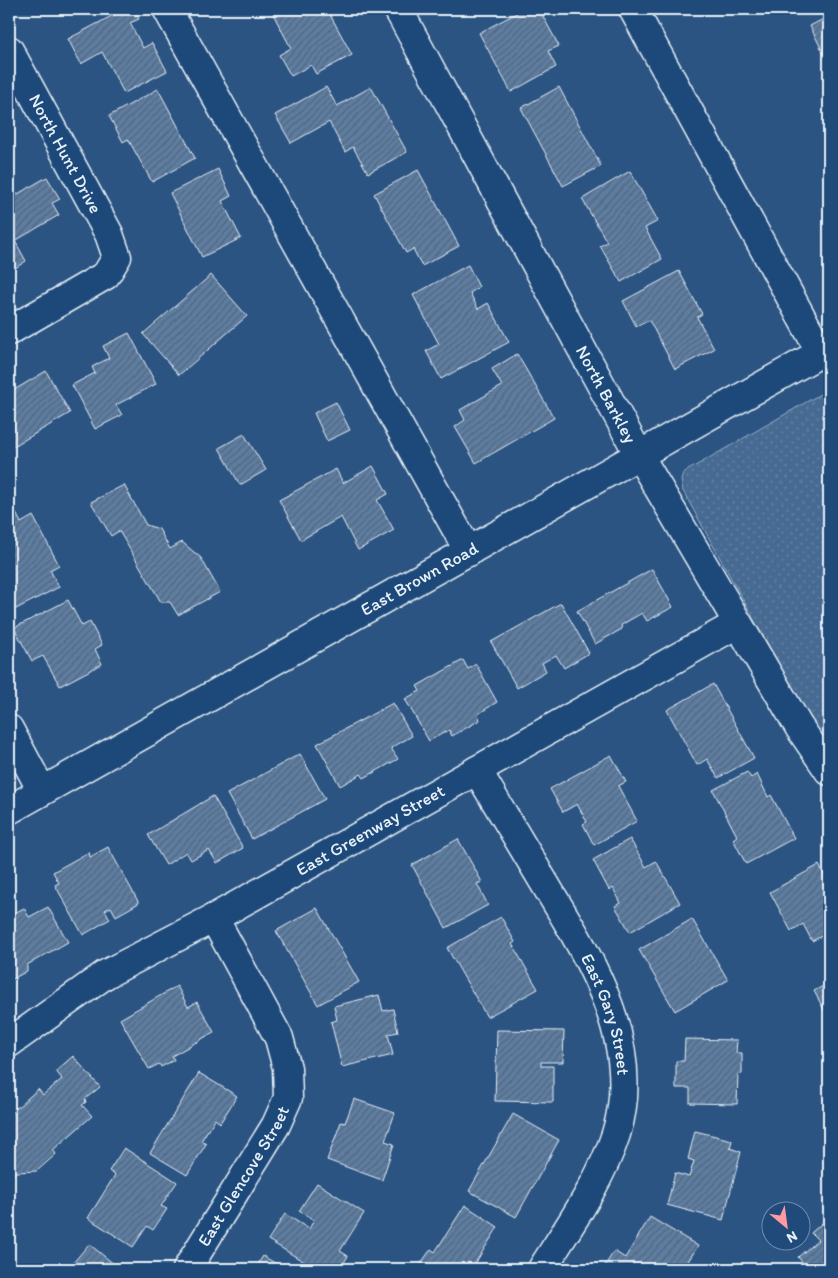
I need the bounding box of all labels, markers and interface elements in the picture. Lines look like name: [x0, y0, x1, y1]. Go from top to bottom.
street label: North Hunt Drive: [24, 90, 107, 217]
street label: North Barkley: [571, 342, 642, 447]
street label: East Brown Road: [357, 537, 482, 621]
street label: East Greenway Street: [292, 779, 449, 881]
street label: East Gary Street: [576, 950, 634, 1076]
street label: East Glencove Street: [193, 1102, 294, 1250]
north arrow: [760, 1200, 810, 1250]
text: N: [784, 1227, 800, 1247]

